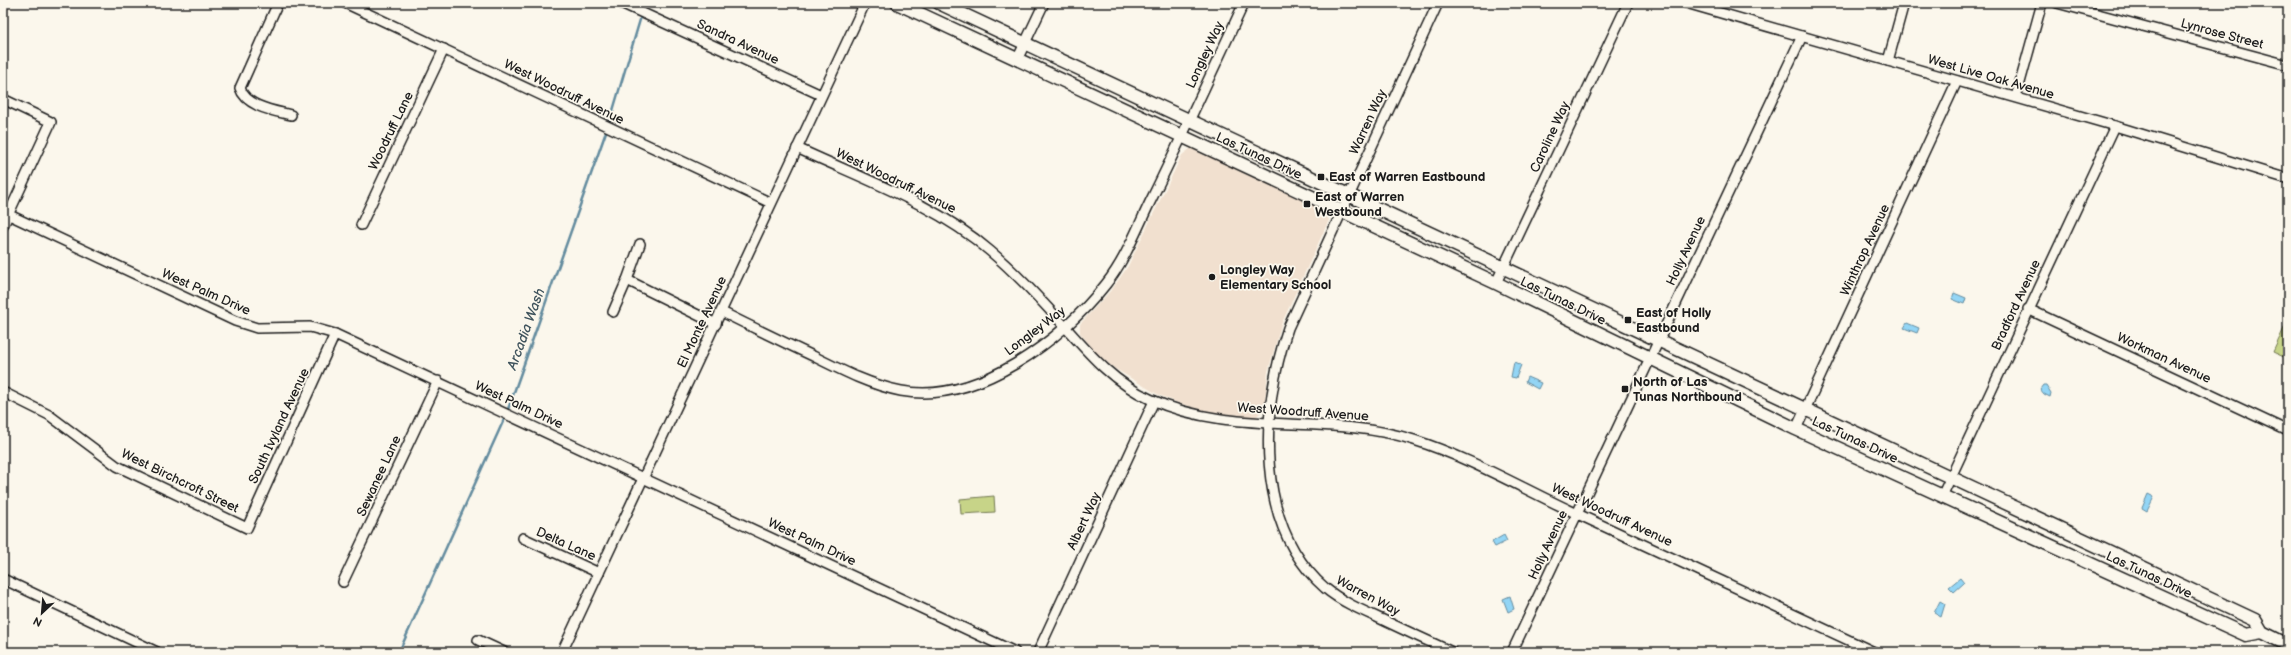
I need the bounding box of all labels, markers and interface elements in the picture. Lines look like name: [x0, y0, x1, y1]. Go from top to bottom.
street label: Lynrose Street: [2179, 15, 2265, 53]
street label: Sandra Avenue: [694, 16, 782, 68]
street label: Longley Way: [1183, 19, 1228, 91]
street label: West Live Oak Avenue: [1926, 51, 2056, 103]
street label: West Woodruff Avenue: [501, 56, 627, 128]
street label: Warren Way: [1346, 87, 1390, 157]
street label: Woodruff Lane: [365, 89, 417, 173]
street label: Caroline Way: [1527, 99, 1574, 175]
street label: Las Tunas Drive: [1213, 129, 1305, 183]
street label: West Woodruff Avenue: [833, 145, 959, 217]
place label: East of Warren Eastbound: [1329, 169, 1485, 185]
marker: East of Warren Eastbound: [1316, 172, 1326, 182]
place label: East of Warren Westbound: [1315, 189, 1404, 220]
marker: East of Warren Westbound: [1302, 199, 1312, 209]
street label: Winthrop Avenue: [1837, 201, 1893, 298]
street label: Holly Avenue: [1663, 213, 1709, 288]
street label: Bradford Avenue: [1988, 257, 2044, 353]
place label: Longley Way Elementary School: [1220, 262, 1331, 293]
street label: West Palm Drive: [159, 265, 253, 319]
marker: Longley Way Elementary School: [1207, 272, 1217, 282]
street label: El Monte Avenue: [674, 273, 730, 370]
street label: Las Tunas Drive: [1518, 273, 1609, 329]
water label: Arcadia Wash: [503, 286, 549, 373]
street label: Longley Way: [1001, 303, 1069, 359]
place label: East of Holly Eastbound: [1636, 305, 1711, 336]
marker: East of Holly Eastbound: [1623, 315, 1633, 325]
street label: Workman Avenue: [2114, 329, 2214, 387]
street label: South Ivyland Avenue: [245, 365, 313, 486]
place label: North of Las Tunas Northbound: [1633, 374, 1742, 405]
street label: West Palm Drive: [472, 378, 566, 433]
marker: North of Las Tunas Northbound: [1620, 384, 1630, 394]
street label: West Woodruff Avenue: [1237, 399, 1370, 425]
street label: Las Tunas Drive: [1809, 413, 1901, 467]
street label: Sewanee Lane: [353, 433, 405, 519]
street label: West Birchcroft Street: [119, 446, 241, 516]
street label: West Woodruff Avenue: [1549, 480, 1675, 550]
street label: Albert Way: [1064, 489, 1104, 552]
street label: Holly Avenue: [1525, 507, 1571, 582]
street label: West Palm Drive: [765, 515, 859, 570]
street label: Delta Lane: [534, 524, 599, 564]
street label: Las Tunas Drive: [2103, 548, 2195, 602]
street label: Warren Way: [1333, 573, 1403, 620]
north arrow: [22, 593, 62, 633]
text: N: [31, 614, 44, 629]

